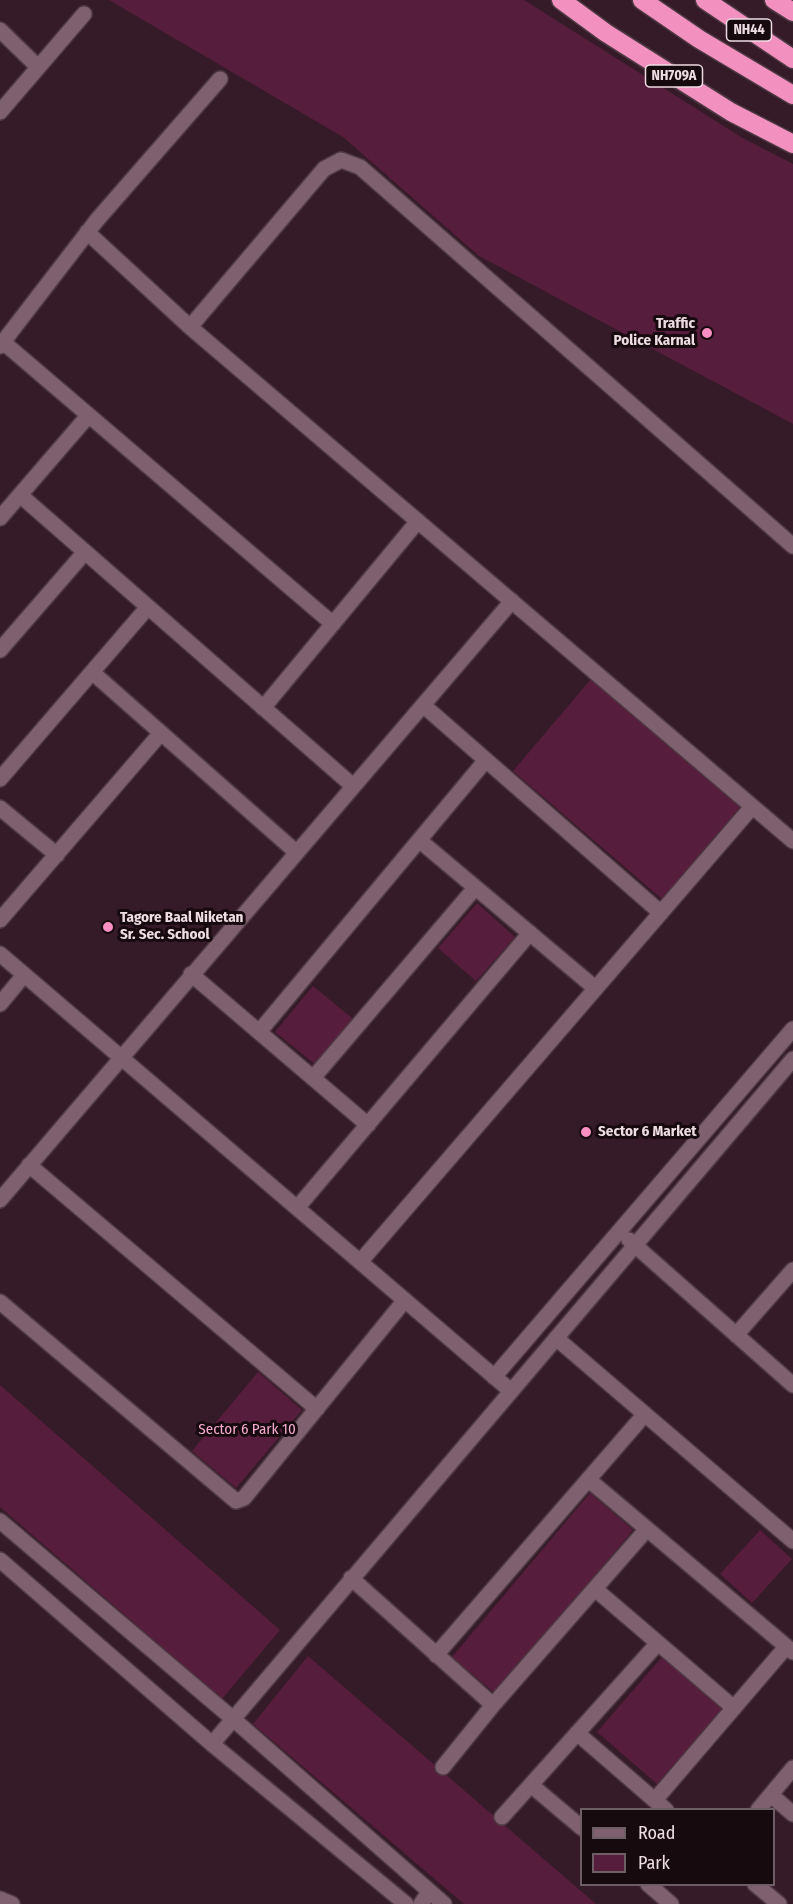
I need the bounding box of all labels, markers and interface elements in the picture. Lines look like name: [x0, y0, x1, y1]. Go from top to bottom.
road number: NH44: [726, 19, 771, 41]
road number: NH709A: [646, 65, 702, 87]
place label: Traffic Police Karnal: [614, 315, 695, 350]
marker: Traffic Police Karnal: [700, 326, 714, 340]
place label: Tagore Baal Niketan Sr. Sec. School: [120, 909, 243, 944]
marker: Tagore Baal Niketan Sr. Sec. School: [101, 920, 115, 934]
place label: Sector 6 Market: [598, 1123, 697, 1141]
marker: Sector 6 Market: [579, 1125, 593, 1139]
park label: Sector 6 Park 10: [198, 1421, 296, 1439]
legend: [580, 1808, 775, 1886]
text: Road: [638, 1822, 675, 1844]
text: Park: [638, 1852, 670, 1874]

